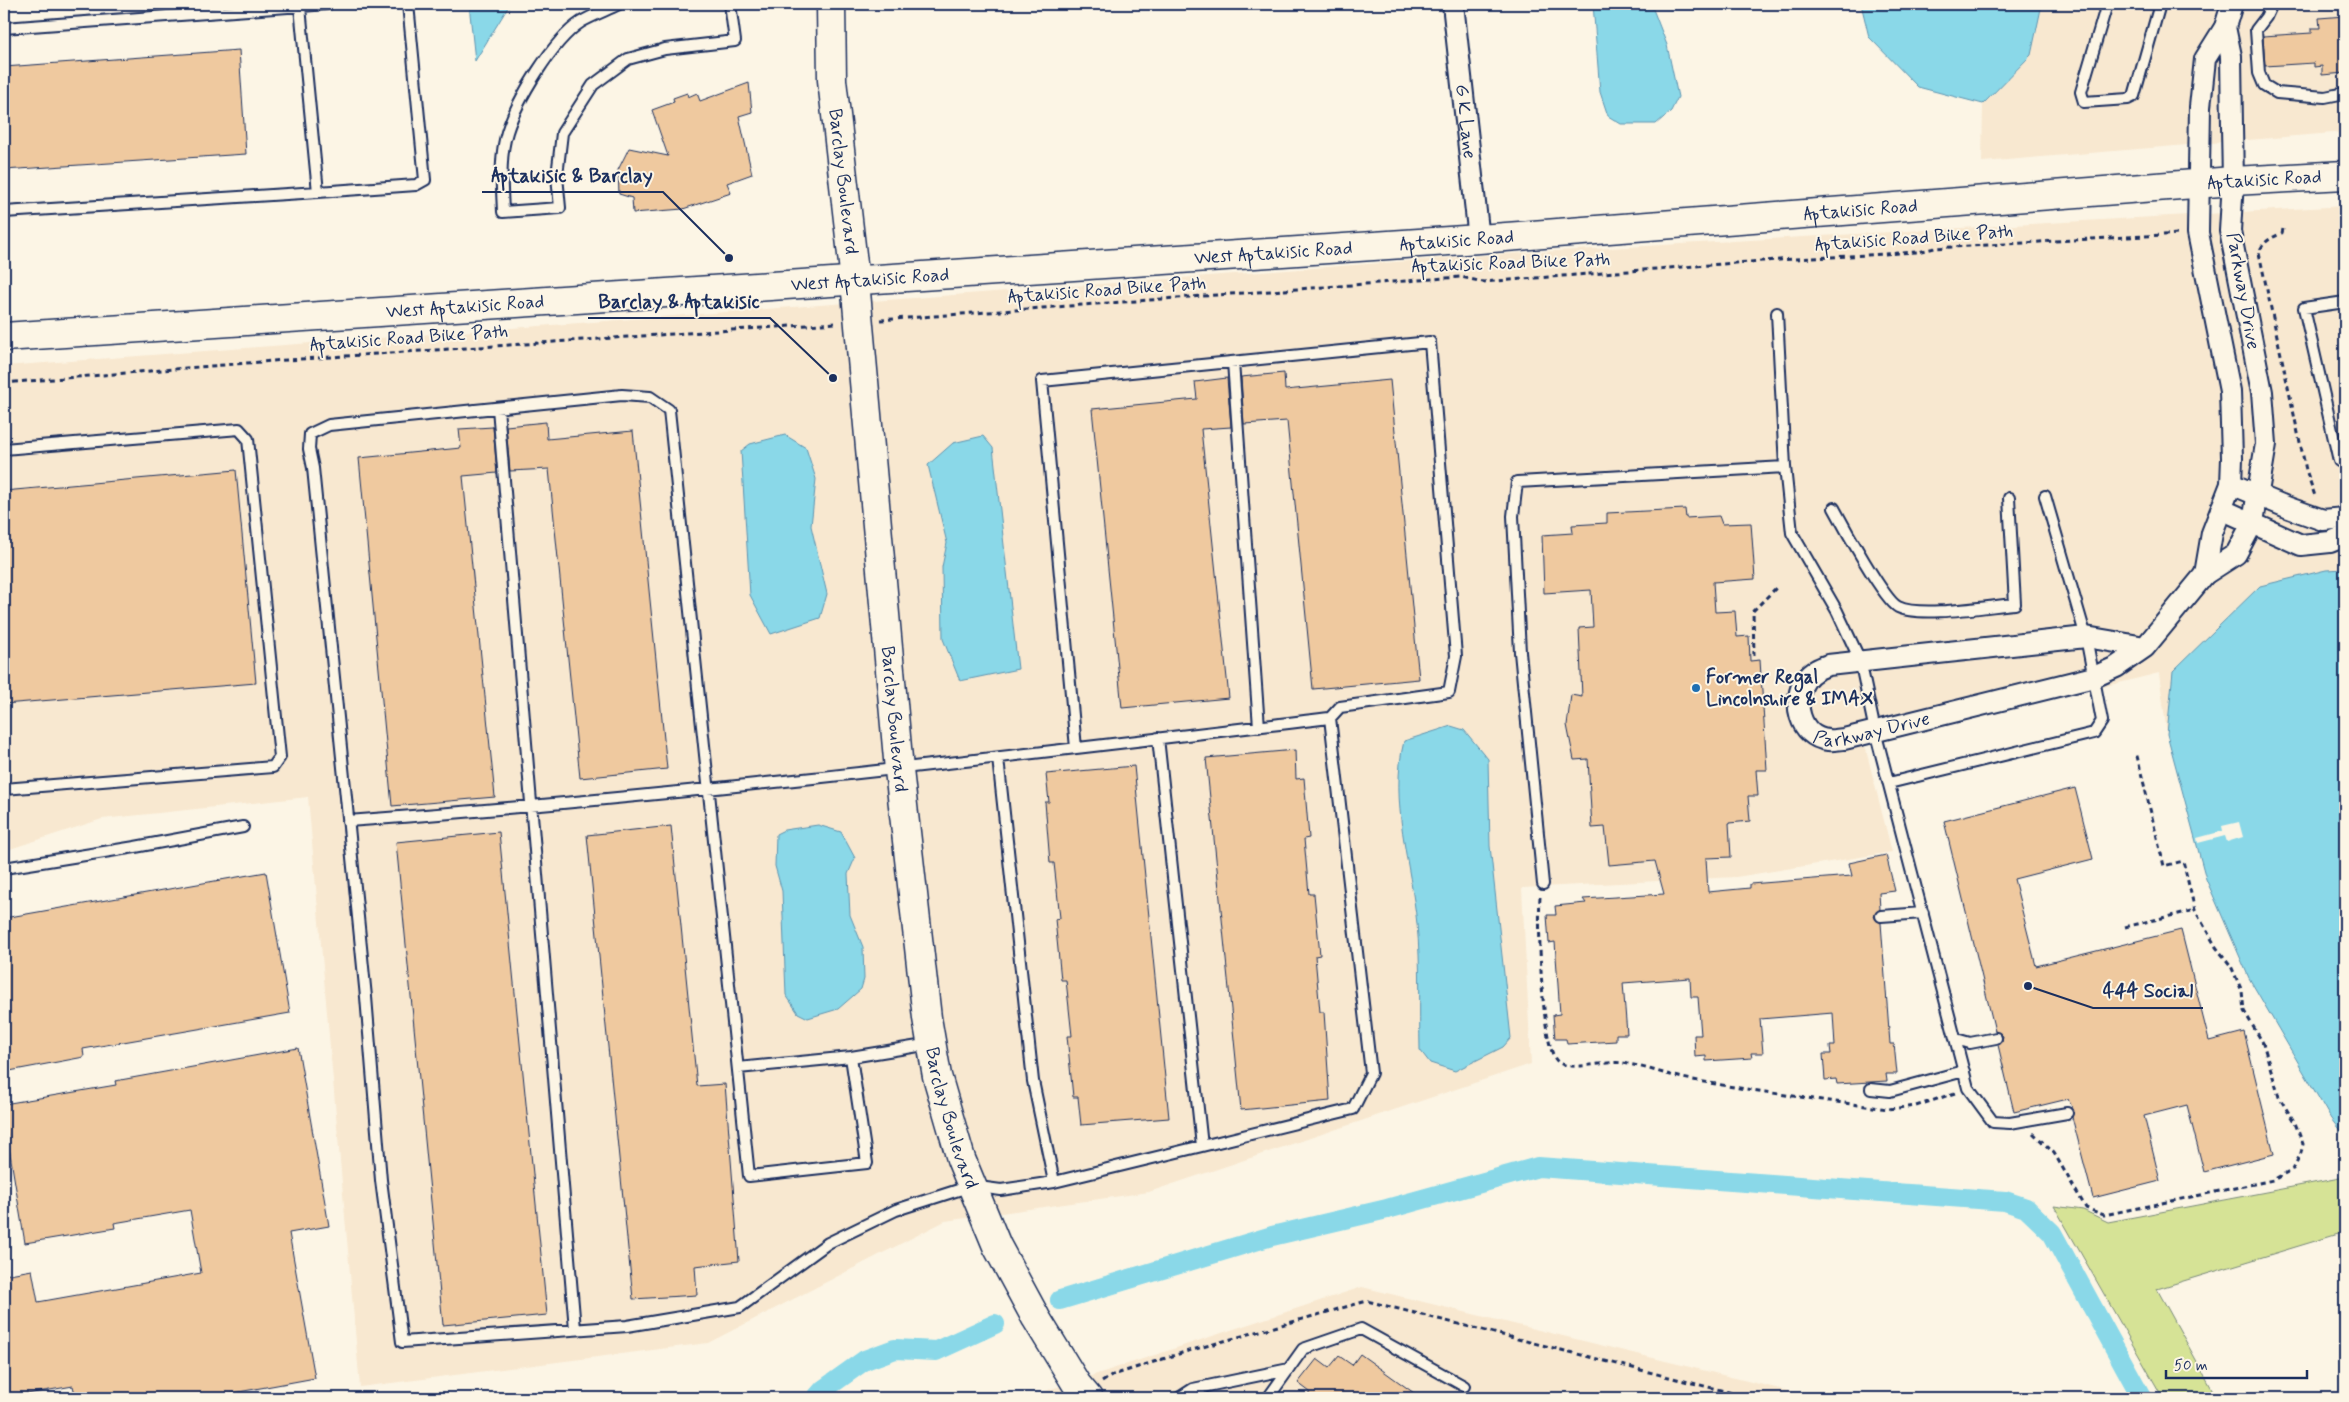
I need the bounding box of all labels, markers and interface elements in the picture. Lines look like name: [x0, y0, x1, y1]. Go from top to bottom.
street label: G K Lane: [1449, 83, 1483, 160]
street label: Barclay Boulevard: [823, 107, 864, 256]
callout: Aptakisic & Barclay: [482, 157, 663, 192]
text: Aptakisic & Barclay: [491, 163, 653, 191]
street label: Aptakisic Road: [2206, 164, 2322, 197]
street label: Aptakisic Road: [1803, 193, 1919, 228]
street label: Aptakisic Road Bike Path: [1814, 219, 2014, 259]
street label: Aptakisic Road: [1399, 224, 1515, 259]
street label: Parkway Drive: [2220, 231, 2266, 351]
street label: West Aptakisic Road: [1193, 235, 1353, 270]
street label: Aptakisic Road Bike Path: [1411, 247, 1611, 281]
street label: West Aptakisic Road: [790, 262, 950, 297]
street label: Aptakisic Road Bike Path: [1007, 271, 1207, 311]
callout: Barclay & Aptakisic: [588, 283, 770, 318]
street label: West Aptakisic Road: [385, 289, 545, 324]
text: Barclay & Aptakisic: [598, 289, 760, 317]
street label: Aptakisic Road Bike Path: [309, 319, 509, 359]
street label: Barclay Boulevard: [875, 645, 914, 793]
place label: Former Regal Lincolnshire & IMAX: [1706, 665, 1874, 712]
marker: Former Regal Lincolnshire & IMAX: [1690, 682, 1702, 694]
street label: Parkway Drive: [1809, 706, 1932, 753]
callout: 444 Social: [2093, 973, 2203, 1008]
text: 444 Social: [2103, 978, 2193, 1005]
street label: Barclay Boulevard: [920, 1045, 984, 1193]
scale bar: [2166, 1347, 2308, 1379]
text: 50 m: [2174, 1356, 2208, 1376]

